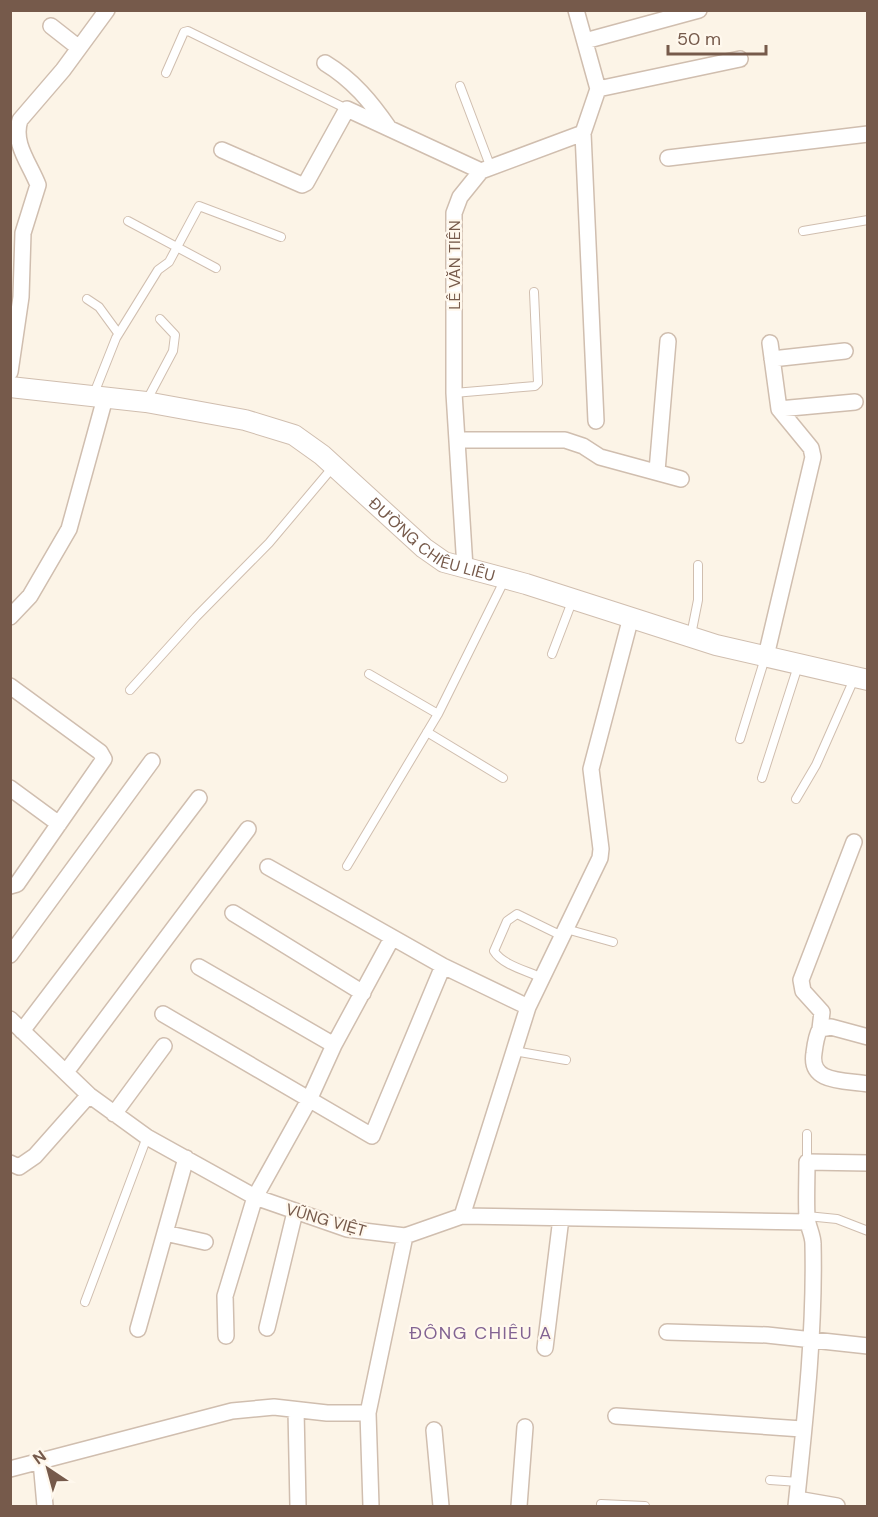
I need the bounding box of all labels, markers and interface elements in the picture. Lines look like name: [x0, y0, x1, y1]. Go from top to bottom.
scale bar: [668, 18, 766, 56]
text: 50 m: [677, 27, 721, 51]
street label: LÊ VĂN TIÊN: [444, 220, 465, 310]
street label: ĐƯỜNG CHIÊU LIÊU: [364, 492, 497, 586]
street label: VŨNG VIỆT: [283, 1199, 369, 1241]
district label: ĐÔNG CHIÊU A: [409, 1321, 553, 1345]
north arrow: [18, 1439, 78, 1499]
text: N: [29, 1445, 50, 1469]

